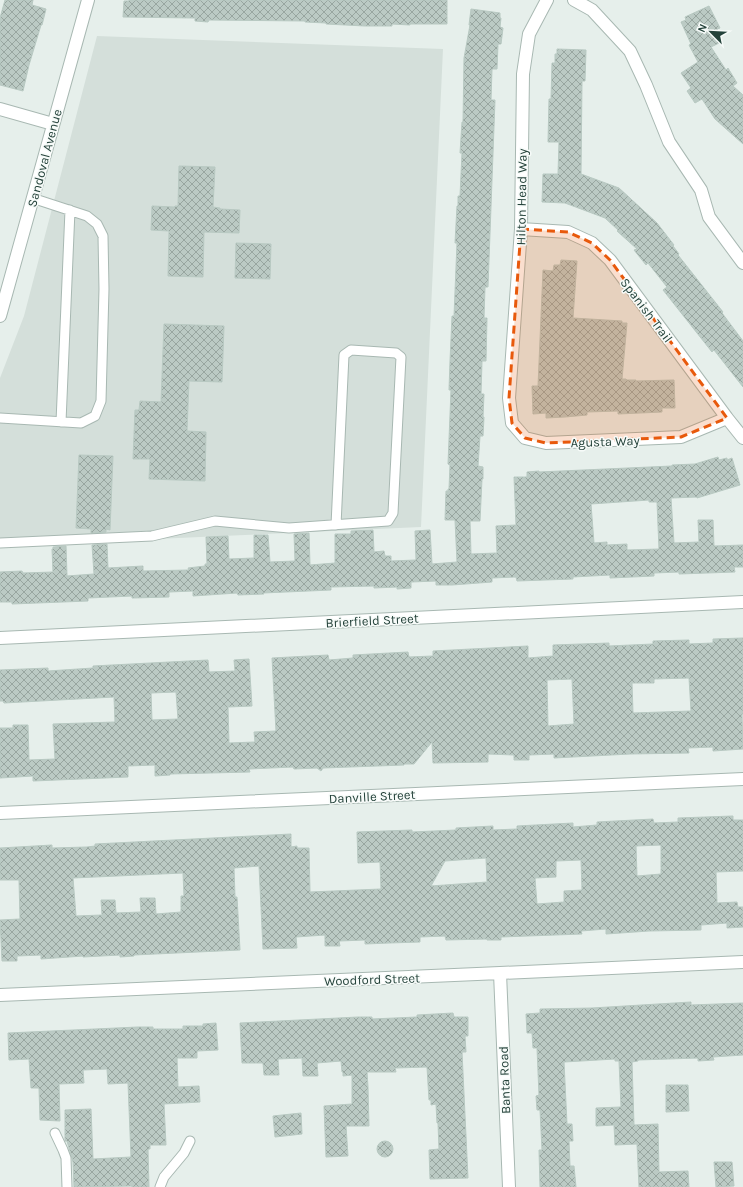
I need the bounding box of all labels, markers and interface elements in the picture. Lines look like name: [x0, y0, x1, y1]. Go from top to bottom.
north arrow: [691, 12, 731, 52]
text: N: [695, 22, 710, 34]
street label: Sandoval Avenue: [24, 107, 65, 209]
street label: Hilton Head Way: [513, 148, 530, 246]
street label: Spanish Trail: [617, 275, 676, 346]
street label: Agusta Way: [570, 433, 640, 450]
street label: Brierfield Street: [325, 611, 419, 630]
street label: Danville Street: [328, 787, 416, 806]
street label: Woodford Street: [324, 970, 420, 989]
street label: Banta Road: [496, 1046, 513, 1114]

